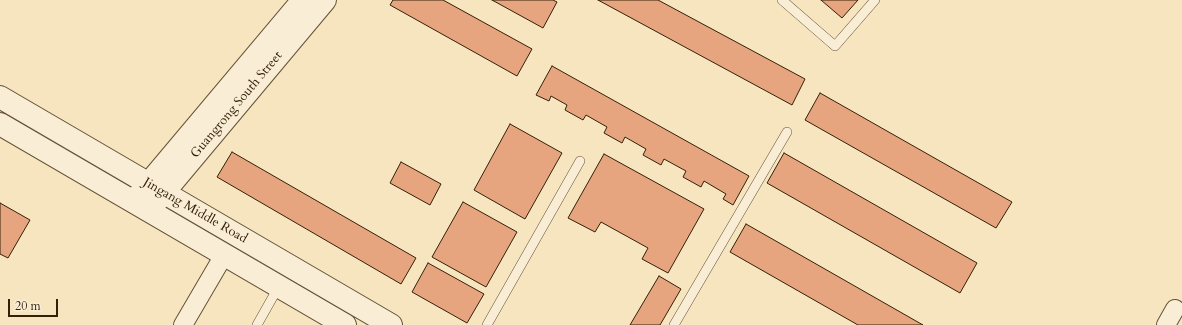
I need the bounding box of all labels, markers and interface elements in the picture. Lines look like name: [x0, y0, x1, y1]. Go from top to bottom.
street label: Guangrong South Street: [188, 49, 286, 161]
street label: Jingang Middle Road: [140, 175, 250, 247]
scale bar: [10, 291, 60, 317]
text: 20 m: [15, 298, 41, 314]

